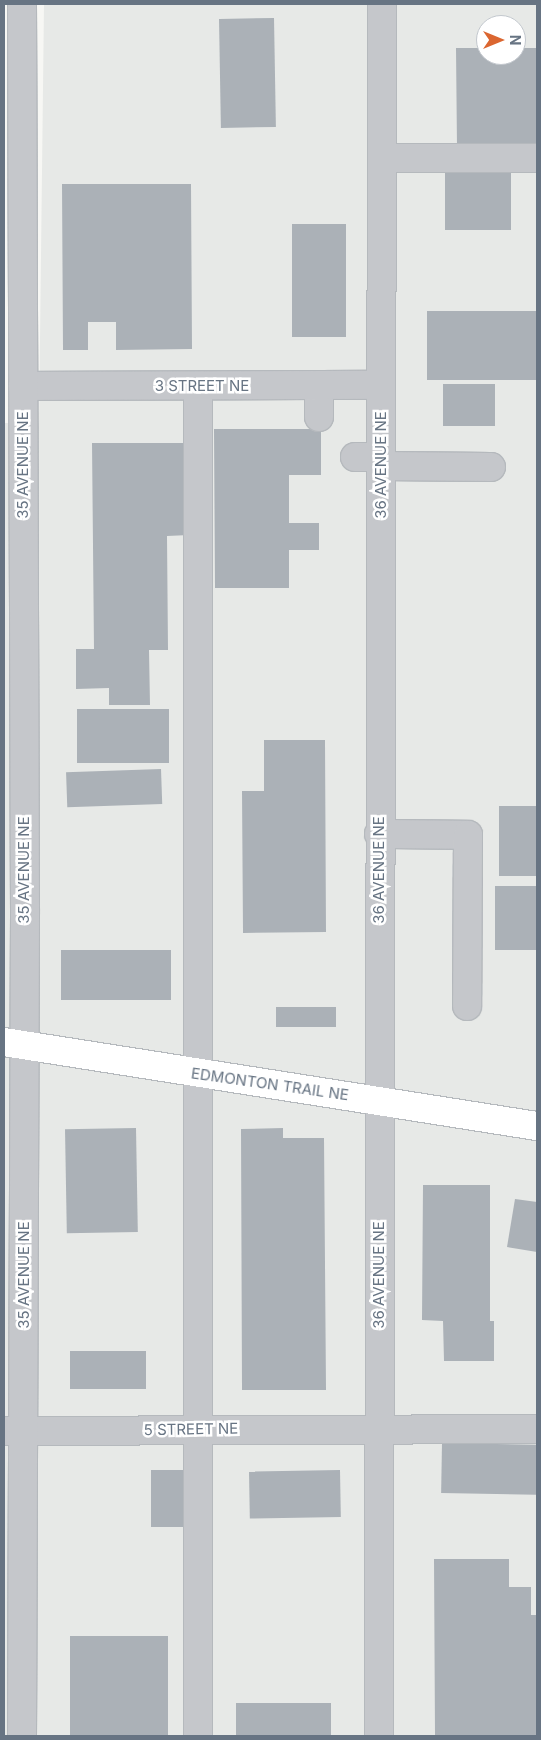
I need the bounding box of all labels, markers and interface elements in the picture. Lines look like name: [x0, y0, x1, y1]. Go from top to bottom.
north arrow: [476, 15, 526, 65]
text: N: [507, 35, 524, 45]
street label: 3 STREET NE: [155, 377, 249, 395]
street label: 35 AVENUE NE: [14, 411, 32, 519]
street label: 36 AVENUE NE: [372, 411, 390, 519]
street label: 35 AVENUE NE: [15, 816, 33, 924]
street label: 36 AVENUE NE: [370, 816, 388, 924]
street label: EDMONTON TRAIL NE: [190, 1064, 350, 1104]
street label: 35 AVENUE NE: [15, 1221, 33, 1329]
street label: 36 AVENUE NE: [370, 1221, 388, 1329]
street label: 5 STREET NE: [144, 1419, 238, 1439]

